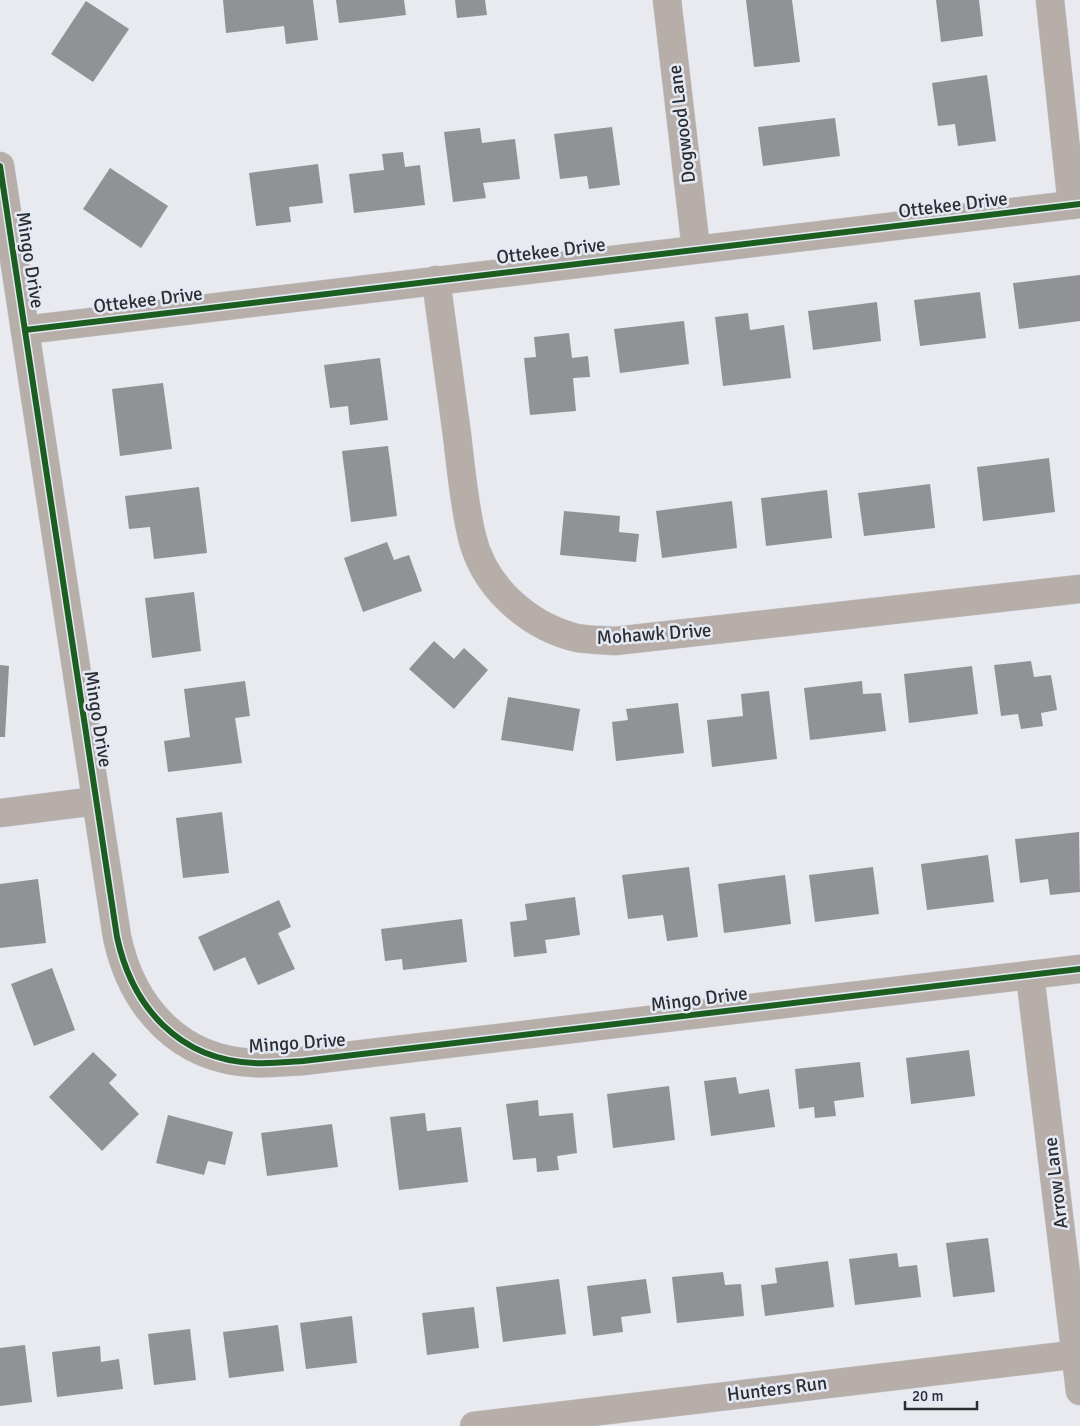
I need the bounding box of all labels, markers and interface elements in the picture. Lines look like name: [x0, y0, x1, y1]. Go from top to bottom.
street label: Dogwood Lane: [663, 64, 701, 184]
street label: Ottekee Drive: [897, 186, 1009, 224]
street label: Mingo Drive: [11, 210, 49, 310]
street label: Ottekee Drive: [495, 232, 607, 270]
street label: Ottekee Drive: [92, 281, 204, 319]
street label: Mohawk Drive: [596, 618, 712, 650]
street label: Mingo Drive: [79, 669, 117, 769]
street label: Mingo Drive: [649, 981, 749, 1017]
street label: Mingo Drive: [248, 1028, 346, 1058]
street label: Arrow Lane: [1038, 1136, 1074, 1230]
street label: Hunters Run: [726, 1371, 828, 1407]
scale bar: [905, 1378, 978, 1410]
text: 20 m: [912, 1387, 943, 1405]

